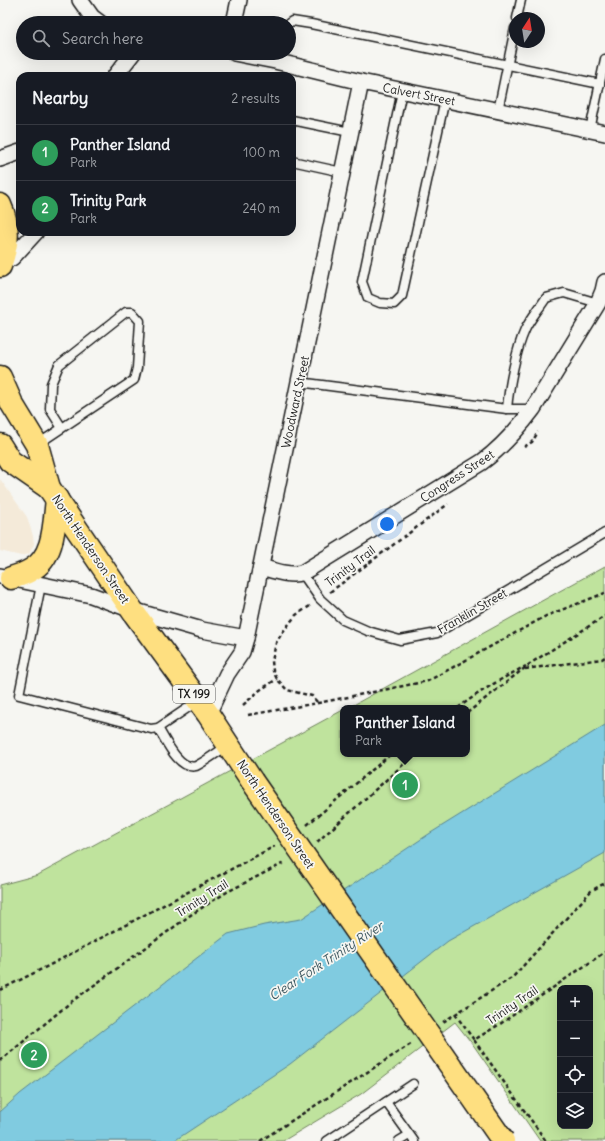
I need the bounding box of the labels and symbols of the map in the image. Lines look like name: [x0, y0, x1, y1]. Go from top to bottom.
north arrow: [509, 12, 545, 48]
street label: Calvert Street: [382, 80, 456, 108]
street label: Woodward Street: [278, 354, 312, 450]
street label: Congress Street: [417, 447, 497, 505]
street label: North Henderson Street: [49, 492, 133, 606]
your location: [377, 514, 397, 534]
street label: Trinity Trail: [322, 542, 378, 590]
street label: Franklin Street: [434, 585, 510, 637]
road number: TX 199: [173, 685, 215, 703]
street label: North Henderson Street: [234, 757, 318, 871]
pin: 1: [392, 770, 418, 800]
street label: Trinity Trail: [173, 876, 231, 920]
water label: Clear Fork Trinity River: [266, 917, 388, 1004]
street label: Trinity Trail: [483, 982, 541, 1028]
pin: 2: [21, 1040, 47, 1070]

